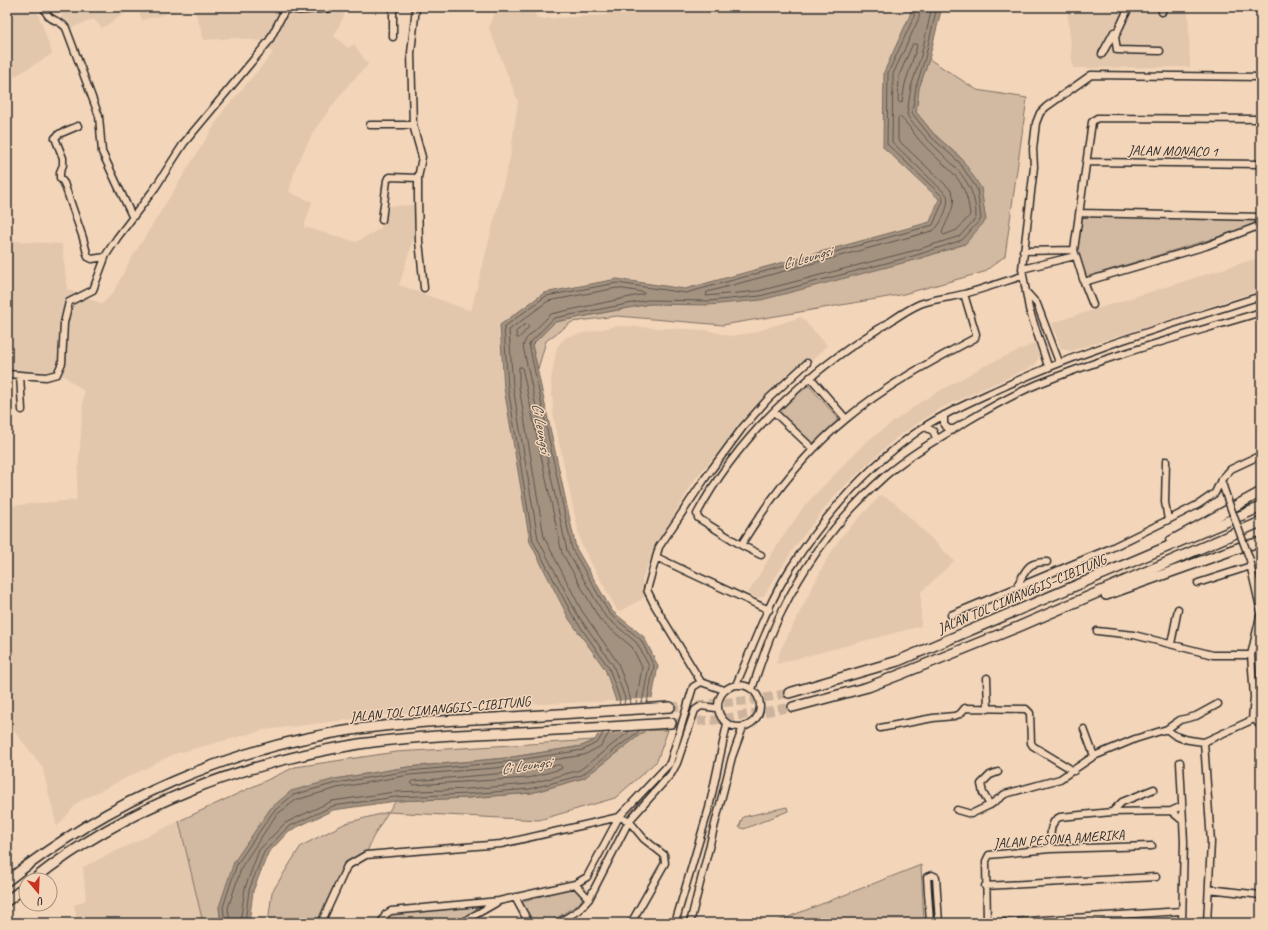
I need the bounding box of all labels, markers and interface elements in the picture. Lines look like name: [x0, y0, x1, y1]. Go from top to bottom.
street label: JALAN MONACO 1: [1127, 142, 1219, 160]
water label: Ci Leungsi: [780, 241, 838, 274]
water label: Ci Leungsi: [527, 402, 555, 459]
street label: JALAN TOL CIMANGGIS–CIBITUNG: [934, 550, 1111, 638]
street label: JALAN TOL CIMANGGIS–CIBITUNG: [348, 692, 533, 725]
water label: Ci Leungsi: [500, 753, 556, 779]
street label: JALAN PESONA AMERIKA: [992, 826, 1126, 852]
north arrow: [18, 872, 58, 912]
text: U: [34, 894, 46, 910]

